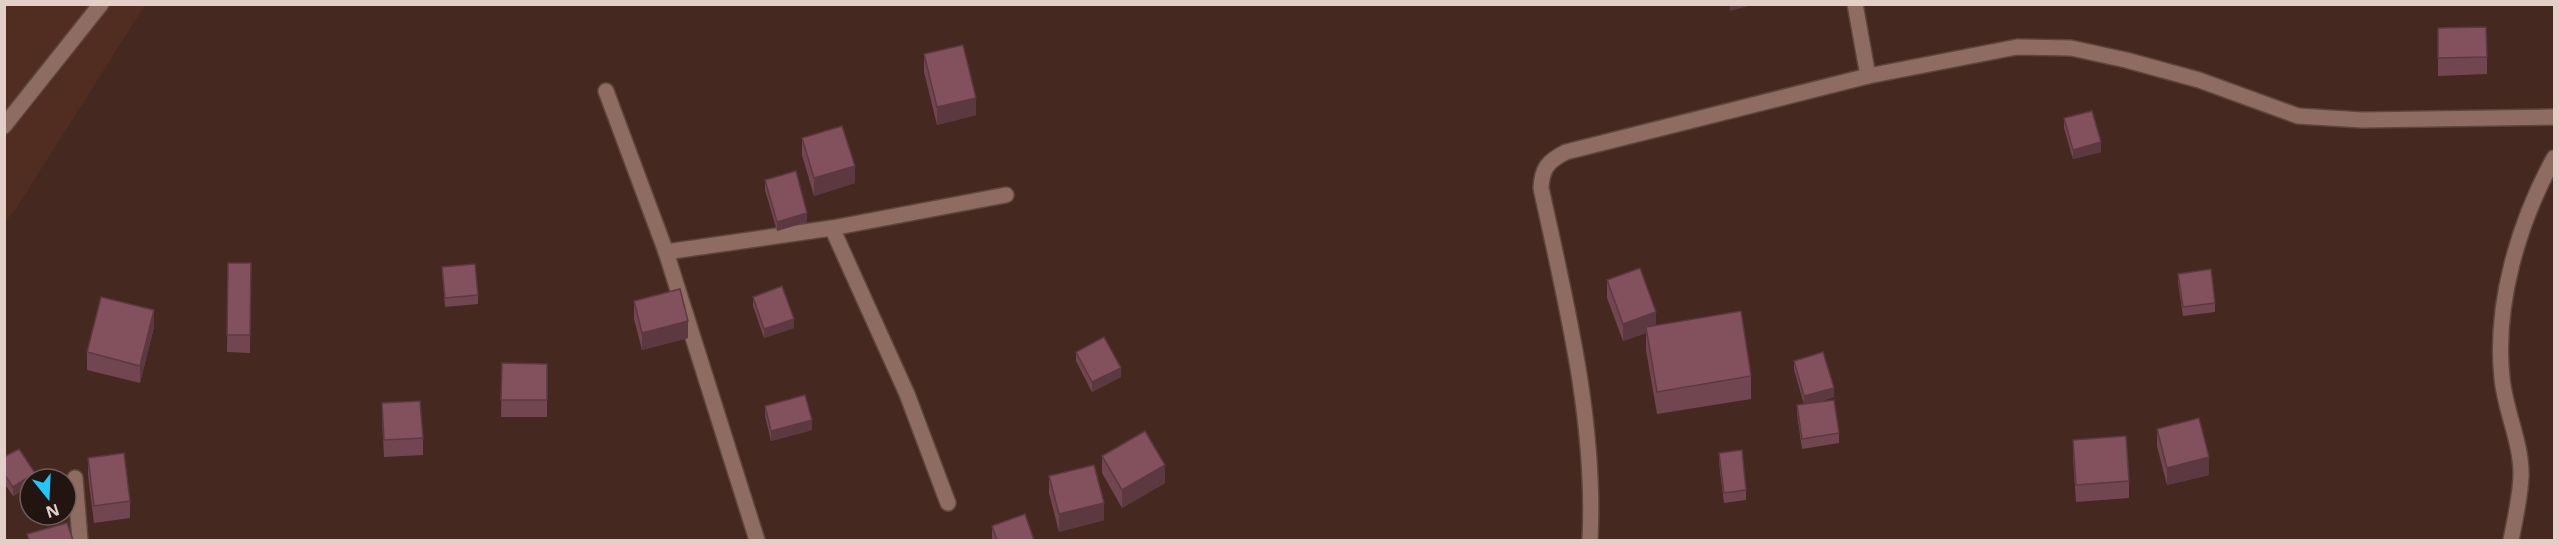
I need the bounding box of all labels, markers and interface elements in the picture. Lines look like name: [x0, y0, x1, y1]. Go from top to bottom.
north arrow: [18, 467, 78, 527]
text: N: [43, 499, 62, 524]

